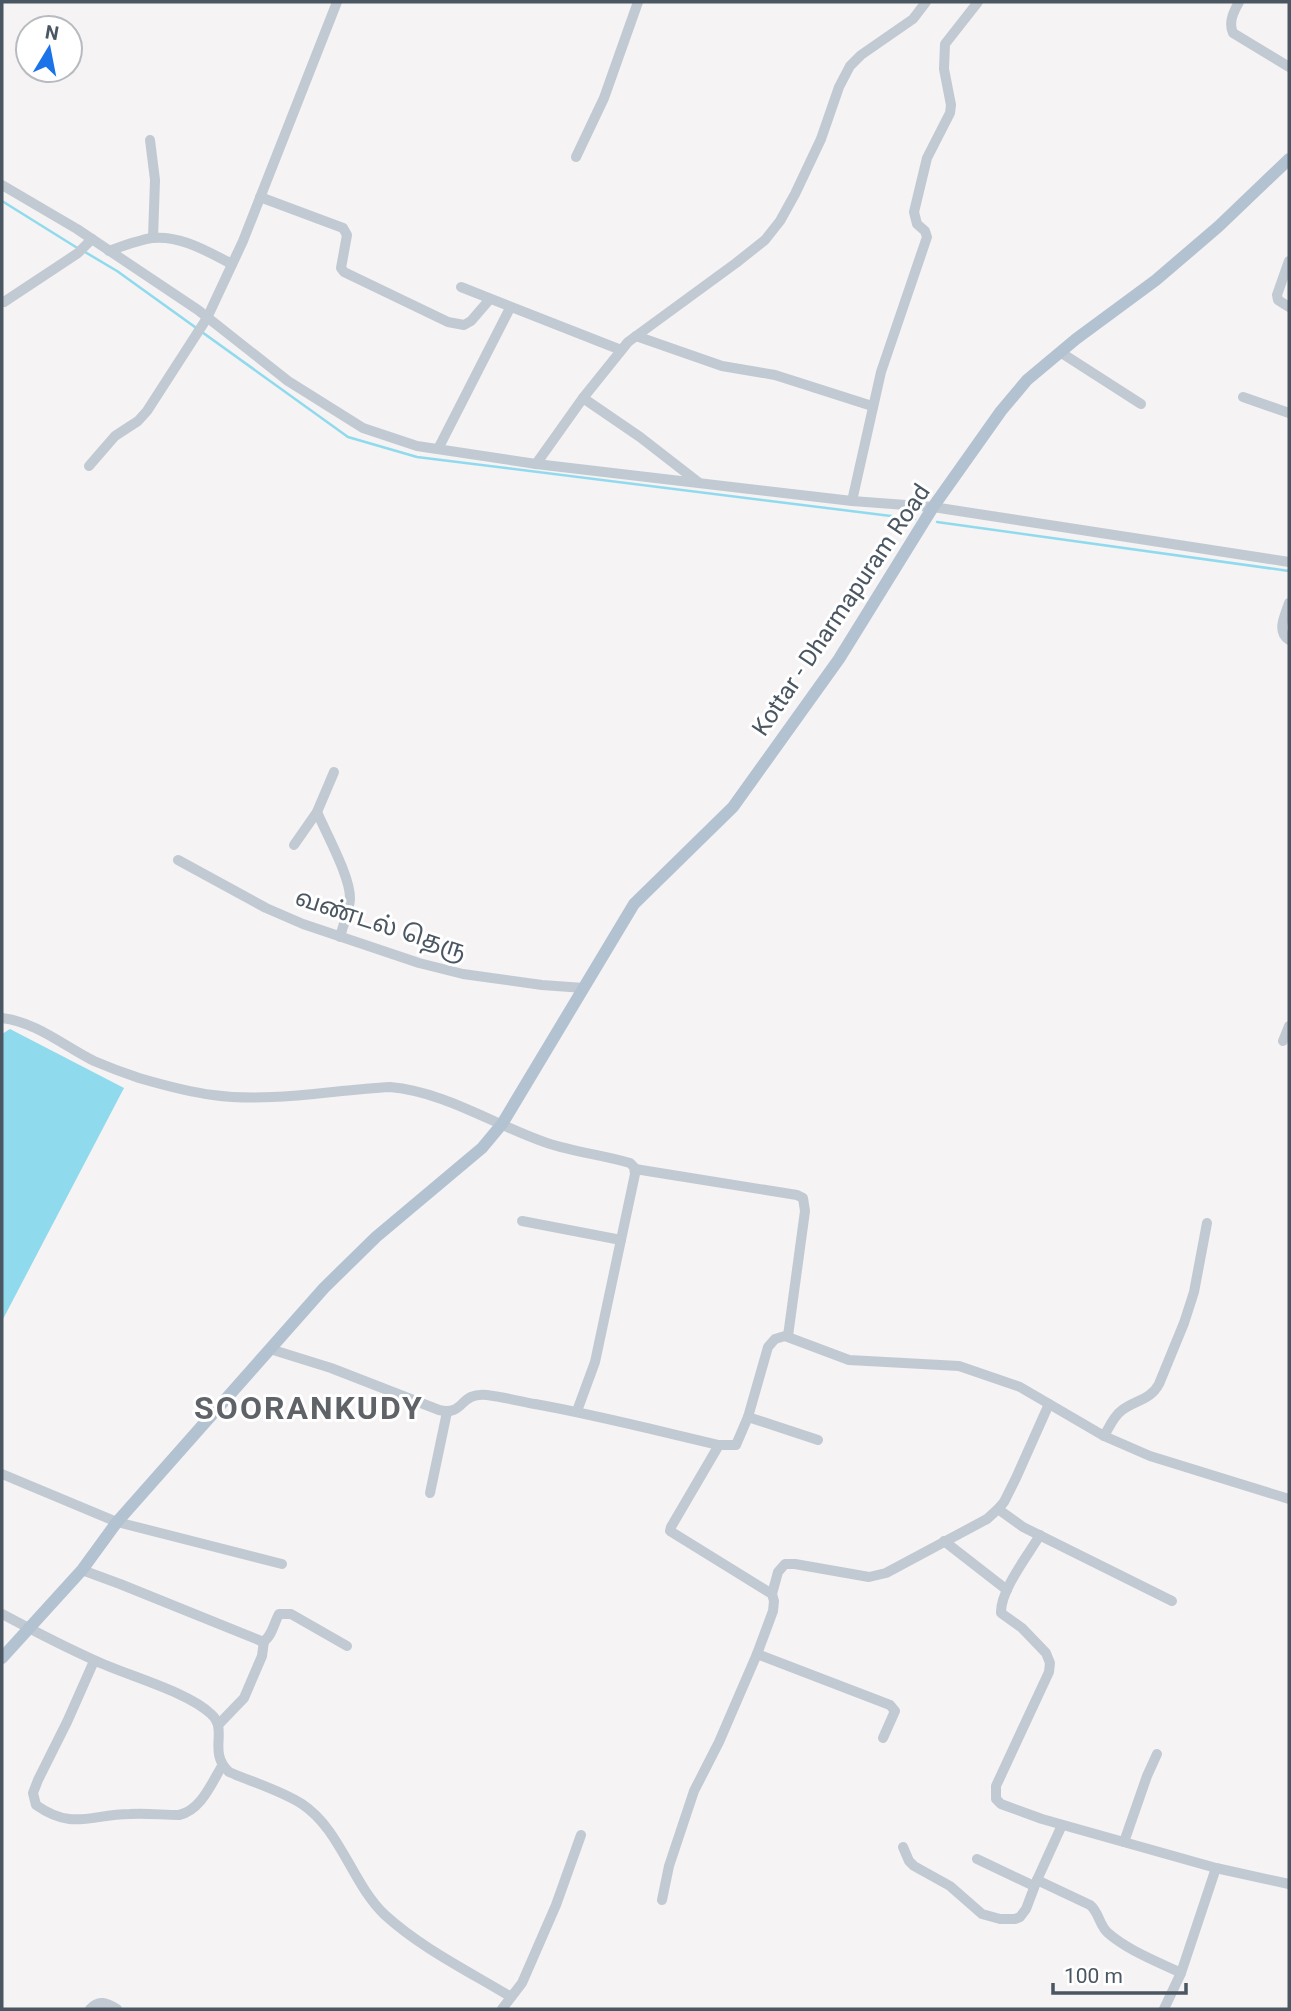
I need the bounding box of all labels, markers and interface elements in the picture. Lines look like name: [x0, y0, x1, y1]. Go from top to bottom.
north arrow: [14, 14, 84, 84]
text: N: [43, 20, 60, 45]
street label: Kottar - Dharmapuram Road: [746, 479, 936, 741]
street label: வண்டல் தெரு: [291, 883, 470, 967]
district label: SOORANKUDY: [194, 1389, 424, 1427]
scale bar: [1053, 1952, 1186, 1996]
text: 100 m: [1064, 1964, 1123, 1988]

